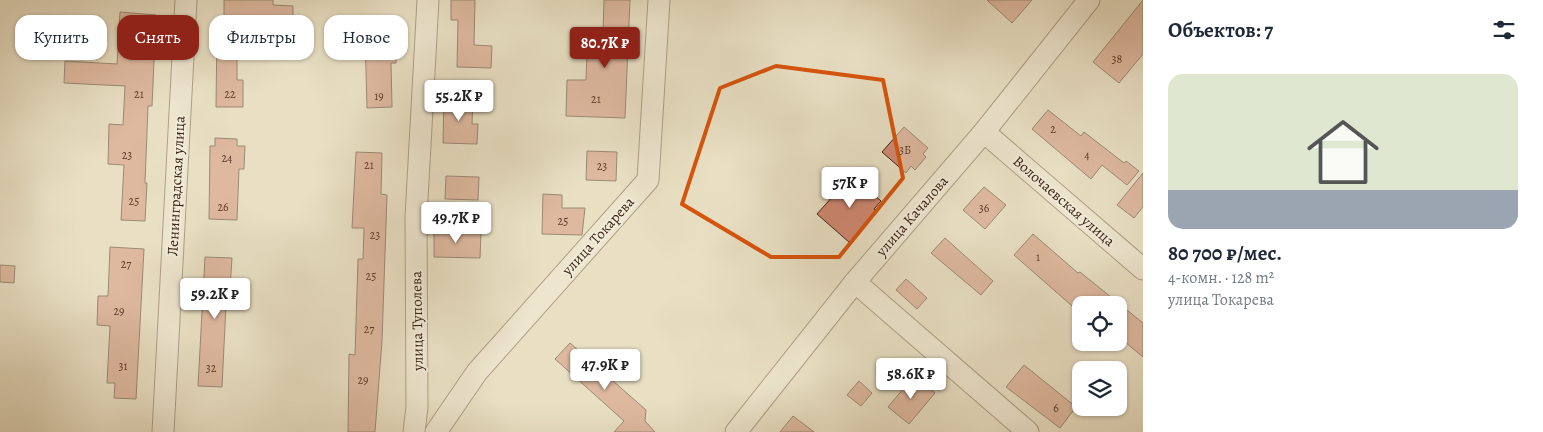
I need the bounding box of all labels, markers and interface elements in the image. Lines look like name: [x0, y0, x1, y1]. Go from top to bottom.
chip: Купить: [15, 15, 107, 60]
chip: Снять: [117, 15, 199, 60]
chip: Фильтры: [209, 15, 314, 60]
chip: Новое: [324, 15, 408, 60]
text: Объектов: 7: [1168, 16, 1273, 44]
icon: filters: [1490, 16, 1518, 44]
pin: 80.7K ₽: [559, 27, 651, 69]
text: 80.7K ₽: [581, 32, 629, 54]
house number: 38: [1112, 51, 1123, 67]
pin: 55.2K ₽: [413, 80, 505, 122]
text: 55.2K ₽: [435, 85, 483, 107]
house number: 21: [134, 86, 144, 102]
house number: 22: [224, 86, 236, 102]
house number: 19: [374, 88, 384, 104]
house number: 21: [591, 91, 601, 107]
icon: home: [1298, 107, 1388, 197]
street label: Ленинградская улица: [162, 115, 190, 257]
house number: 2: [1050, 121, 1056, 137]
house number: 3Б: [899, 142, 911, 158]
house number: 23: [122, 147, 132, 163]
house number: 4: [1084, 147, 1090, 163]
house number: 24: [221, 150, 233, 166]
street label: Волочаевская улица: [1009, 151, 1119, 251]
house number: 21: [364, 157, 374, 173]
house number: 23: [597, 158, 607, 174]
pin: 57K ₽: [815, 166, 885, 209]
street label: улица Качалова: [871, 171, 953, 261]
text: 57K ₽: [832, 172, 868, 194]
street label: улица Токарева: [557, 192, 639, 280]
house number: 25: [129, 193, 139, 209]
house number: 26: [217, 199, 229, 215]
house number: 36: [979, 200, 990, 216]
pin: 49.7K ₽: [410, 202, 502, 244]
text: 49.7K ₽: [432, 207, 480, 229]
house number: 25: [558, 213, 568, 229]
house number: 23: [370, 227, 380, 243]
text: 80 700 ₽/мес.: [1168, 239, 1282, 267]
house number: 1: [1036, 249, 1040, 265]
house number: 27: [121, 256, 132, 272]
text: 4-комн. · 128 m²: [1168, 267, 1274, 289]
house number: 25: [366, 268, 376, 284]
street label: улица Туполева: [406, 271, 428, 372]
pin: 59.2K ₽: [169, 278, 261, 320]
text: 59.2K ₽: [191, 283, 239, 305]
text: улица Токарева: [1168, 289, 1274, 311]
map controls: [1072, 296, 1127, 416]
button: locate: [1072, 296, 1127, 351]
house number: 29: [113, 303, 125, 319]
house number: 27: [364, 321, 375, 337]
pin: 47.9K ₽: [559, 348, 651, 391]
text: 47.9K ₽: [581, 354, 629, 376]
house number: 31: [118, 358, 128, 374]
pin: 58.6K ₽: [865, 358, 957, 400]
house number: 32: [206, 360, 217, 376]
button: layers: [1072, 361, 1127, 416]
text: 58.6K ₽: [887, 363, 935, 385]
house number: 29: [357, 372, 369, 388]
house number: 6: [1053, 400, 1059, 416]

